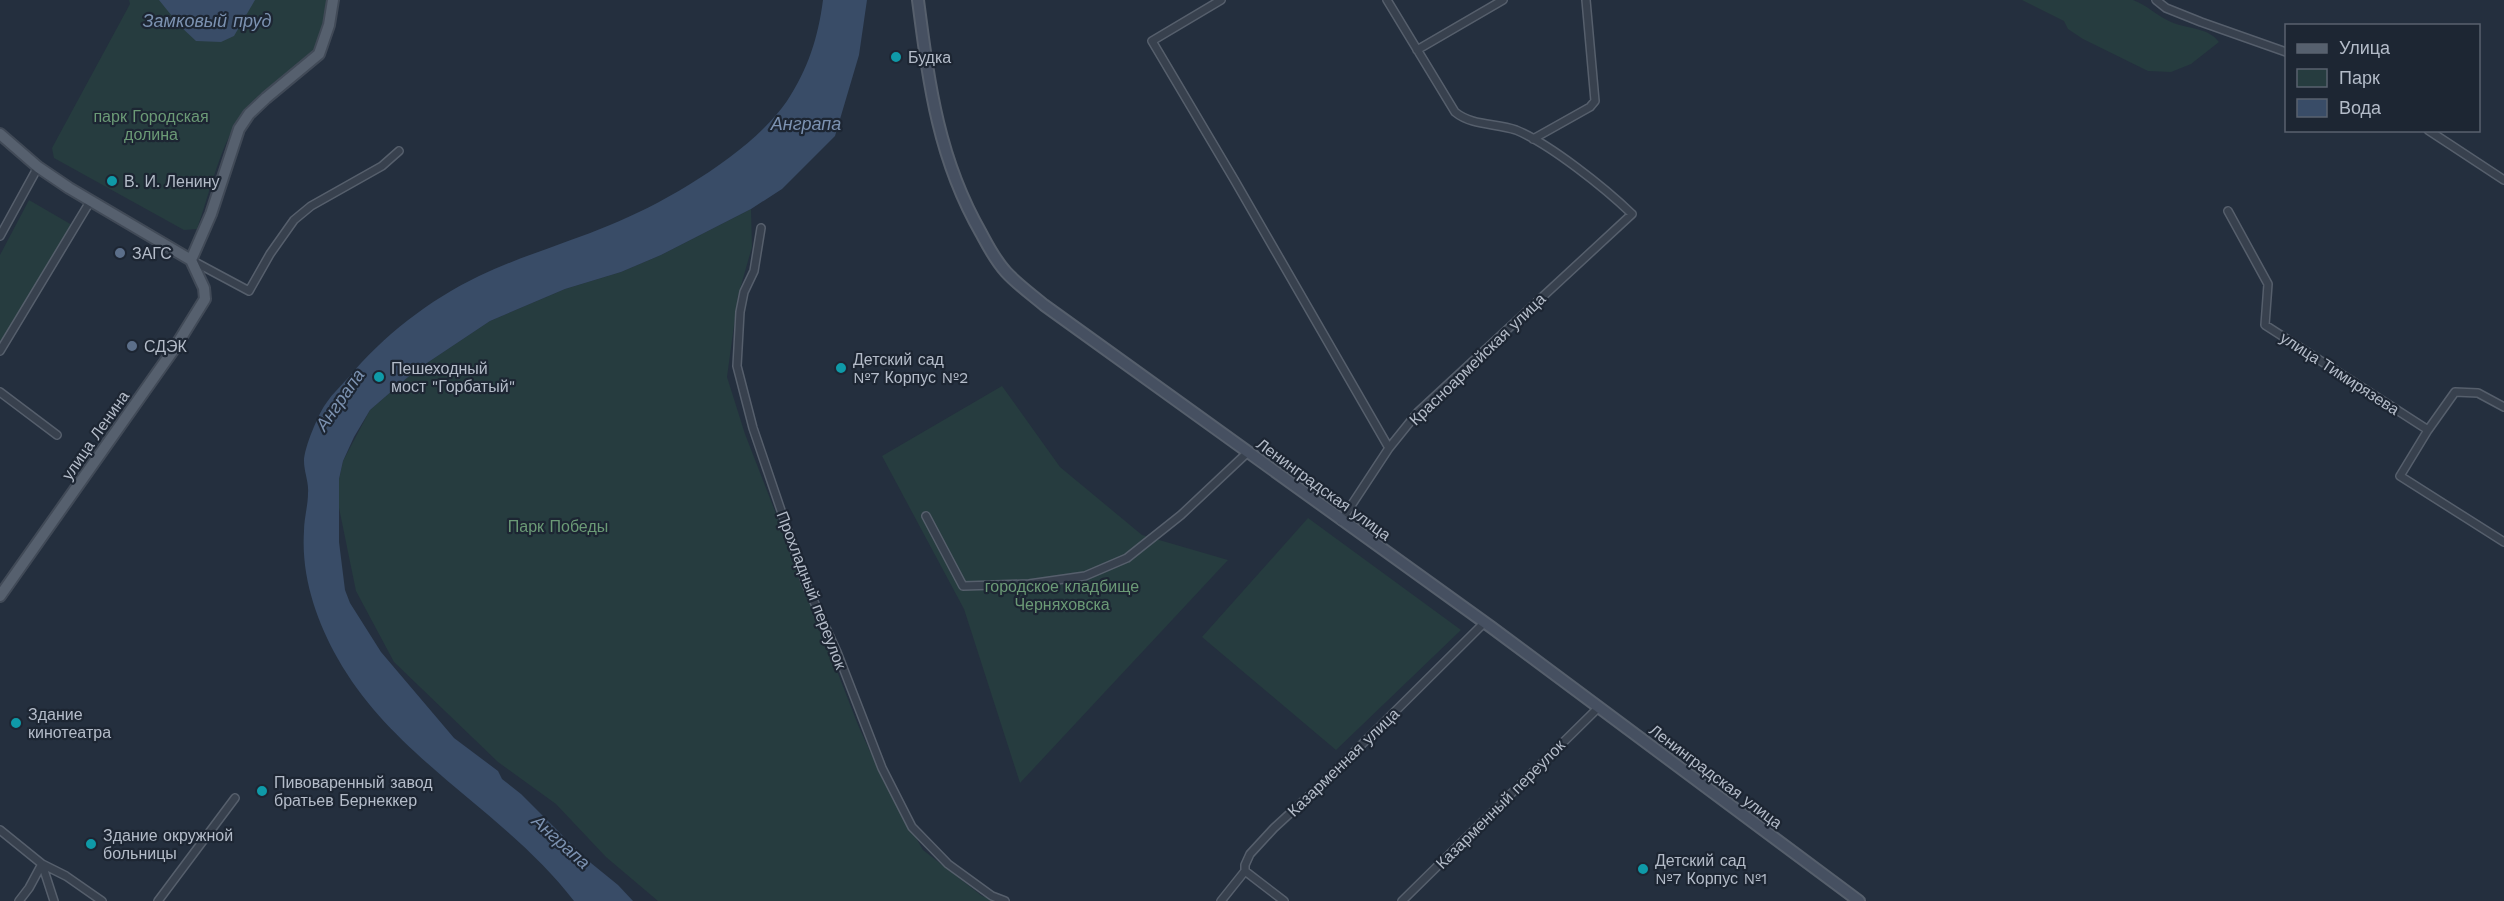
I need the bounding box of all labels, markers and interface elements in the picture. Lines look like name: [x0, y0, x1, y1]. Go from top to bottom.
water label: Замковый пруд: [143, 10, 271, 31]
legend: [2285, 24, 2480, 132]
text: Улица: [2339, 37, 2391, 58]
place label: Будка: [908, 48, 951, 67]
marker: Будка: [889, 50, 903, 64]
text: Парк: [2339, 67, 2380, 88]
text: Вода: [2339, 97, 2382, 118]
park label: парк Городская долина: [93, 107, 209, 144]
water label: Анграпа: [770, 113, 841, 134]
place label: В. И. Ленину: [124, 172, 220, 191]
marker: В. И. Ленину: [105, 174, 119, 188]
place label: ЗАГС: [132, 244, 172, 263]
marker: ЗАГС: [113, 246, 127, 260]
street label: Красноармейская улица: [1405, 289, 1549, 429]
street label: улица Тимирязева: [2277, 328, 2403, 419]
place label: СДЭК: [144, 337, 188, 356]
marker: СДЭК: [125, 339, 139, 353]
place label: Детский сад №7 Корпус №2: [853, 350, 968, 387]
place label: Пешеходный мост "Горбатый": [391, 359, 515, 396]
marker: Детский сад №7 Корпус №2: [834, 361, 848, 375]
water label: Анграпа: [310, 365, 368, 435]
marker: Пешеходный мост "Горбатый": [372, 370, 386, 384]
street label: улица Ленина: [58, 387, 133, 483]
street label: Ленинградская улица: [1253, 434, 1395, 545]
street label: Прохладный переулок: [773, 509, 851, 673]
park label: Парк Победы: [508, 517, 608, 536]
park label: городское кладбище Черняховска: [985, 577, 1139, 614]
street label: Казарменная улица: [1284, 704, 1403, 821]
place label: Здание кинотеатра: [28, 705, 111, 742]
marker: Здание кинотеатра: [9, 716, 23, 730]
street label: Ленинградская улица: [1646, 720, 1786, 833]
street label: Казарменный переулок: [1432, 735, 1570, 873]
place label: Пивоваренный завод братьев Бернеккер: [274, 773, 433, 810]
marker: Пивоваренный завод братьев Бернеккер: [255, 784, 269, 798]
water label: Анграпа: [527, 810, 595, 873]
place label: Здание окружной больницы: [103, 826, 233, 863]
marker: Здание окружной больницы: [84, 837, 98, 851]
place label: Детский сад №7 Корпус №1: [1655, 851, 1767, 888]
marker: Детский сад №7 Корпус №1: [1636, 862, 1650, 876]

